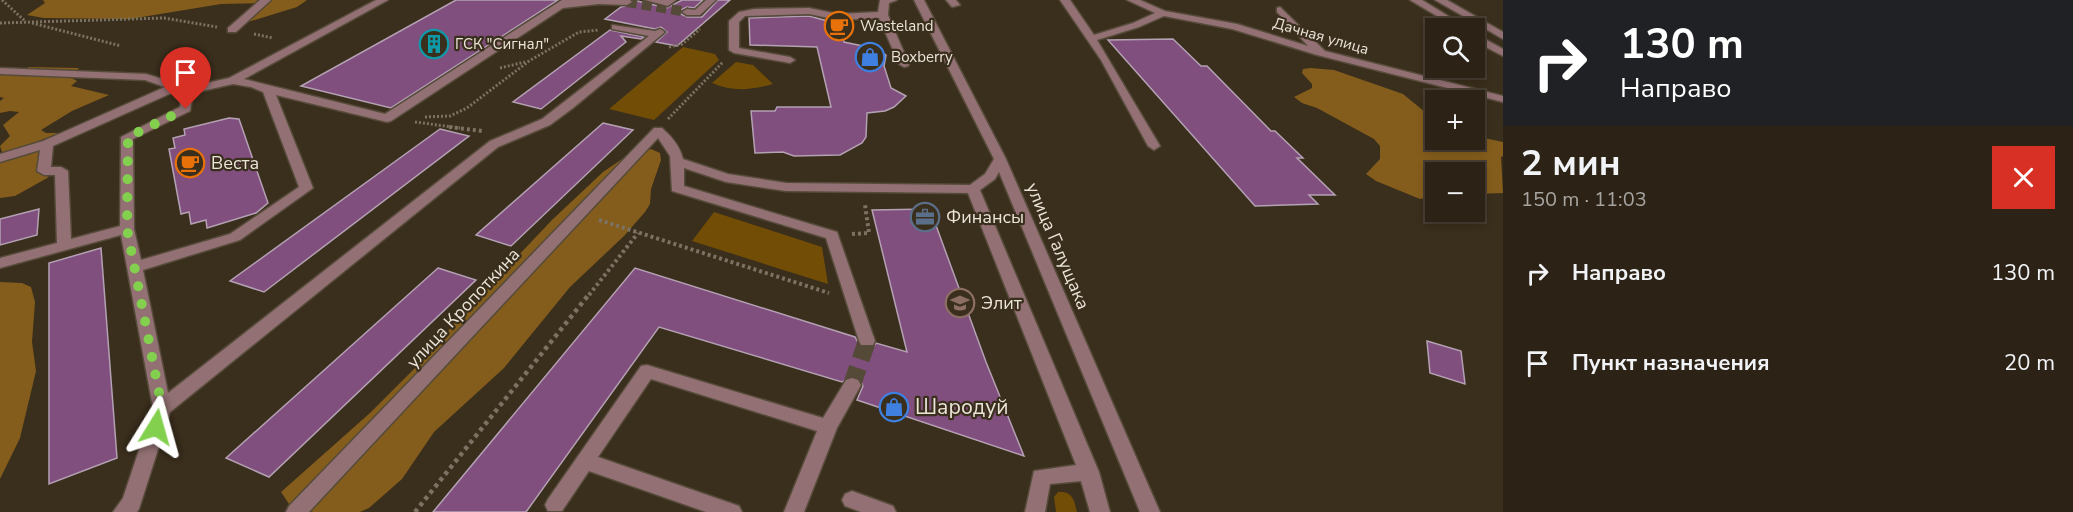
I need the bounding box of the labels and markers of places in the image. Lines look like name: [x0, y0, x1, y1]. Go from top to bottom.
cafe icon: Wasteland: [823, 10, 855, 42]
place label: Wasteland: [860, 16, 934, 36]
building icon: ГСК "Сигнал": [418, 28, 450, 60]
place label: ГСК "Сигнал": [455, 34, 549, 54]
shop icon: Boxberry: [854, 41, 886, 73]
pin: [160, 47, 211, 109]
place label: Boxberry: [891, 47, 953, 67]
cafe icon: Веста: [174, 147, 206, 179]
place label: Веста: [211, 151, 259, 175]
office icon: Финансы: [909, 201, 941, 233]
place label: Финансы: [946, 205, 1024, 229]
school or university icon: Элит: [944, 287, 976, 319]
place label: Элит: [981, 291, 1022, 315]
shop icon: Шародуй: [878, 391, 910, 423]
place label: Шародуй: [915, 393, 1008, 421]

